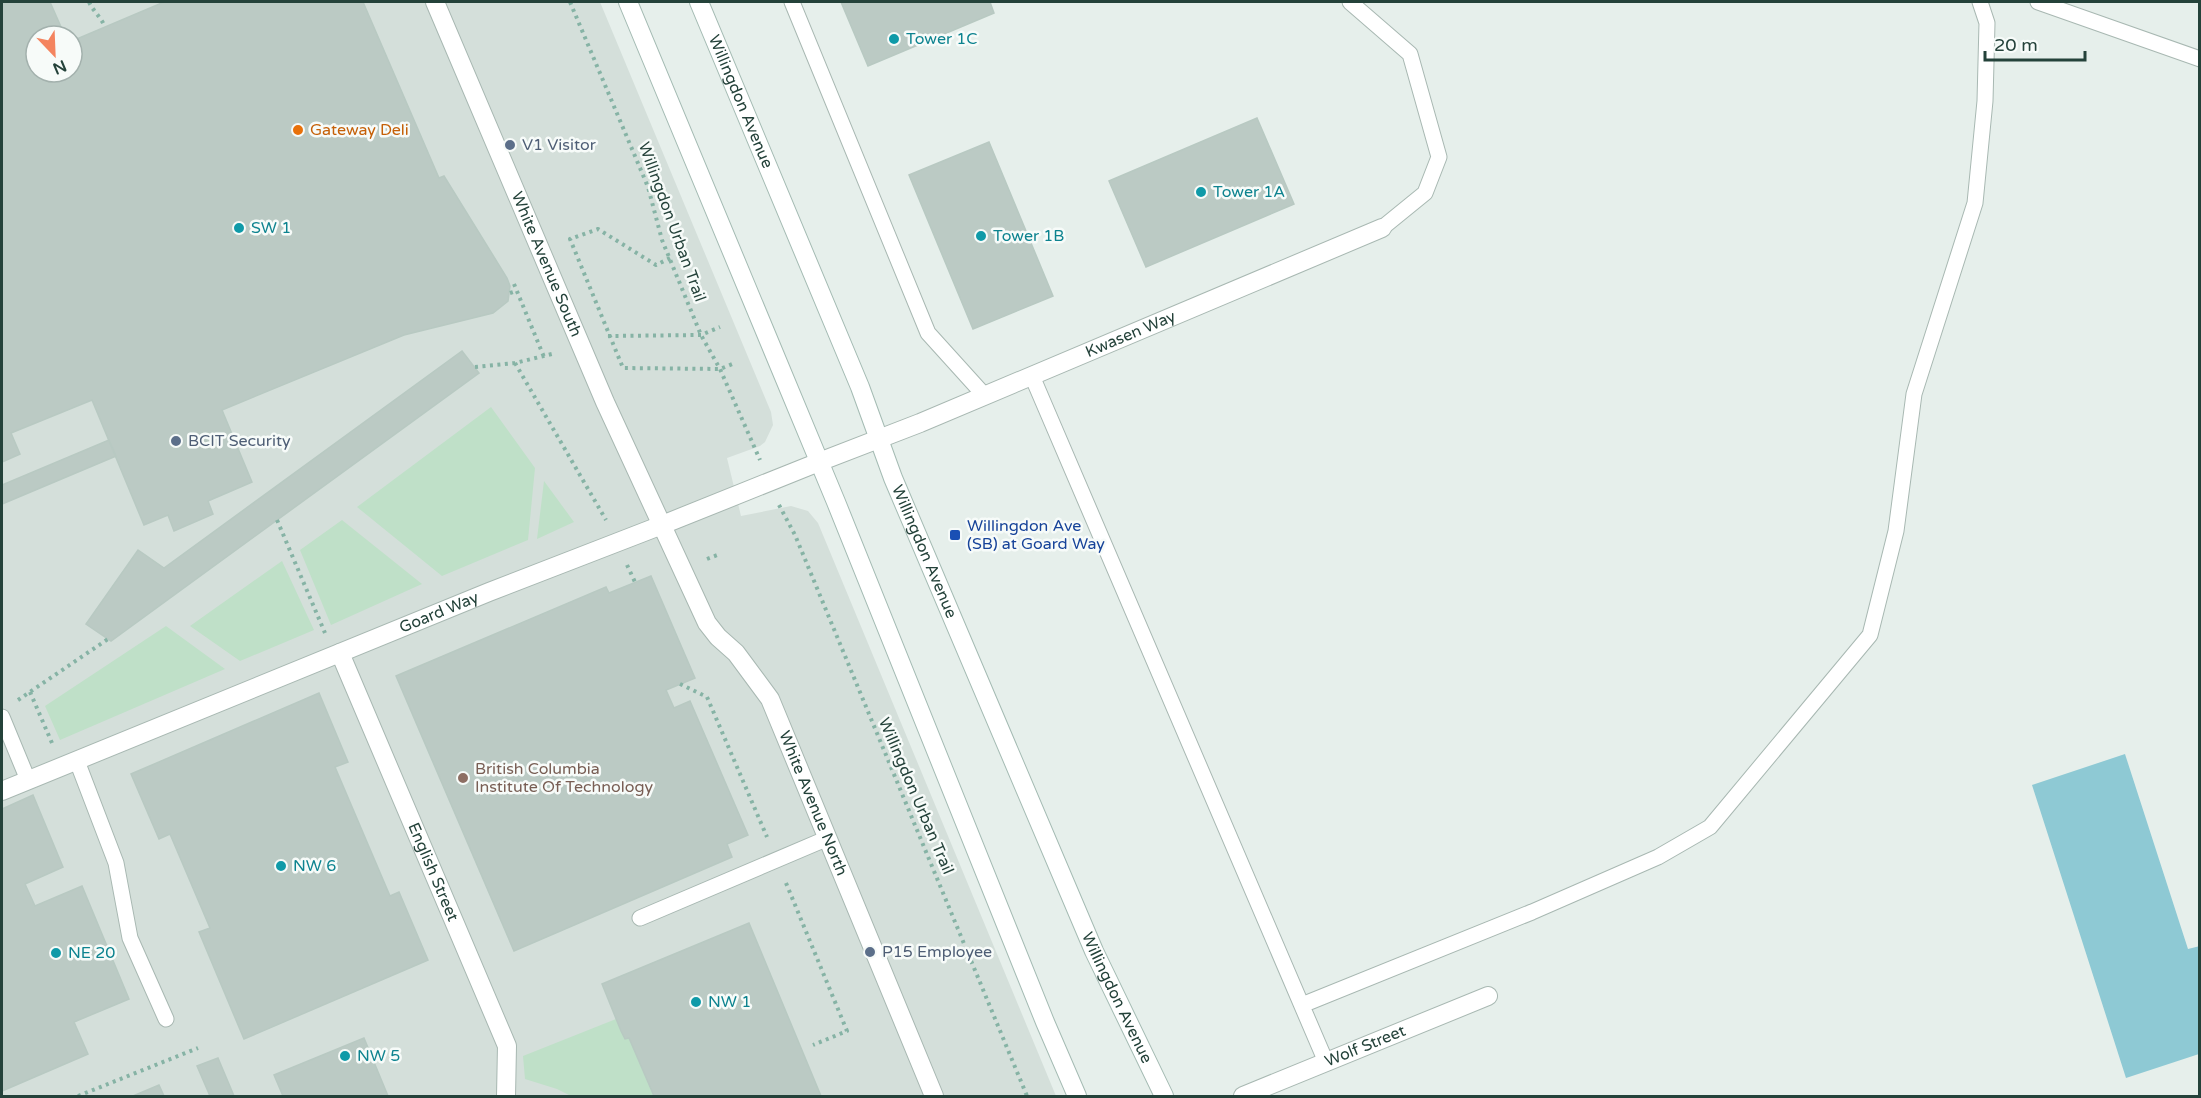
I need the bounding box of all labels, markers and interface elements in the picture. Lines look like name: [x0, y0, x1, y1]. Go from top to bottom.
north arrow: [24, 24, 84, 84]
scale bar: [1985, 24, 2086, 62]
place label: Tower 1C: [906, 29, 977, 49]
street label: Willingdon Avenue: [704, 32, 777, 171]
marker: Tower 1C: [887, 32, 901, 46]
text: 20 m: [1994, 34, 2038, 56]
text: N: [50, 55, 69, 79]
place label: Gateway Deli: [310, 120, 409, 140]
marker: Gateway Deli: [291, 123, 305, 137]
place label: V1 Visitor: [522, 135, 597, 155]
marker: V1 Visitor: [503, 138, 517, 152]
street label: Willingdon Urban Trail: [634, 139, 710, 305]
place label: Tower 1A: [1213, 182, 1285, 202]
marker: Tower 1A: [1194, 185, 1208, 199]
street label: White Avenue South: [507, 189, 586, 340]
place label: SW 1: [251, 218, 291, 238]
marker: SW 1: [232, 221, 246, 235]
place label: Tower 1B: [993, 226, 1064, 246]
marker: Tower 1B: [974, 229, 988, 243]
street label: Kwasen Way: [1082, 306, 1179, 362]
place label: BCIT Security: [188, 431, 291, 451]
marker: BCIT Security: [169, 434, 183, 448]
street label: Willingdon Avenue: [887, 482, 961, 621]
place label: Willingdon Ave (SB) at Goard Way: [967, 516, 1105, 554]
marker: Willingdon Ave (SB) at Goard Way: [948, 528, 962, 542]
street label: Goard Way: [396, 587, 482, 638]
street label: Willingdon Urban Trail: [874, 715, 958, 877]
street label: White Avenue North: [774, 728, 852, 879]
place label: British Columbia Institute Of Technology: [475, 759, 654, 797]
marker: British Columbia Institute Of Technology: [456, 771, 470, 785]
street label: English Street: [403, 820, 463, 924]
place label: NW 6: [293, 856, 336, 876]
marker: NW 6: [274, 859, 288, 873]
street label: Willingdon Avenue: [1077, 929, 1157, 1066]
place label: P15 Employee: [882, 942, 992, 962]
place label: NE 20: [68, 943, 115, 963]
marker: P15 Employee: [863, 945, 877, 959]
marker: NE 20: [49, 946, 63, 960]
place label: NW 1: [708, 992, 751, 1012]
marker: NW 1: [689, 995, 703, 1009]
street label: Wolf Street: [1322, 1021, 1408, 1071]
place label: NW 5: [357, 1046, 400, 1066]
marker: NW 5: [338, 1049, 352, 1063]

